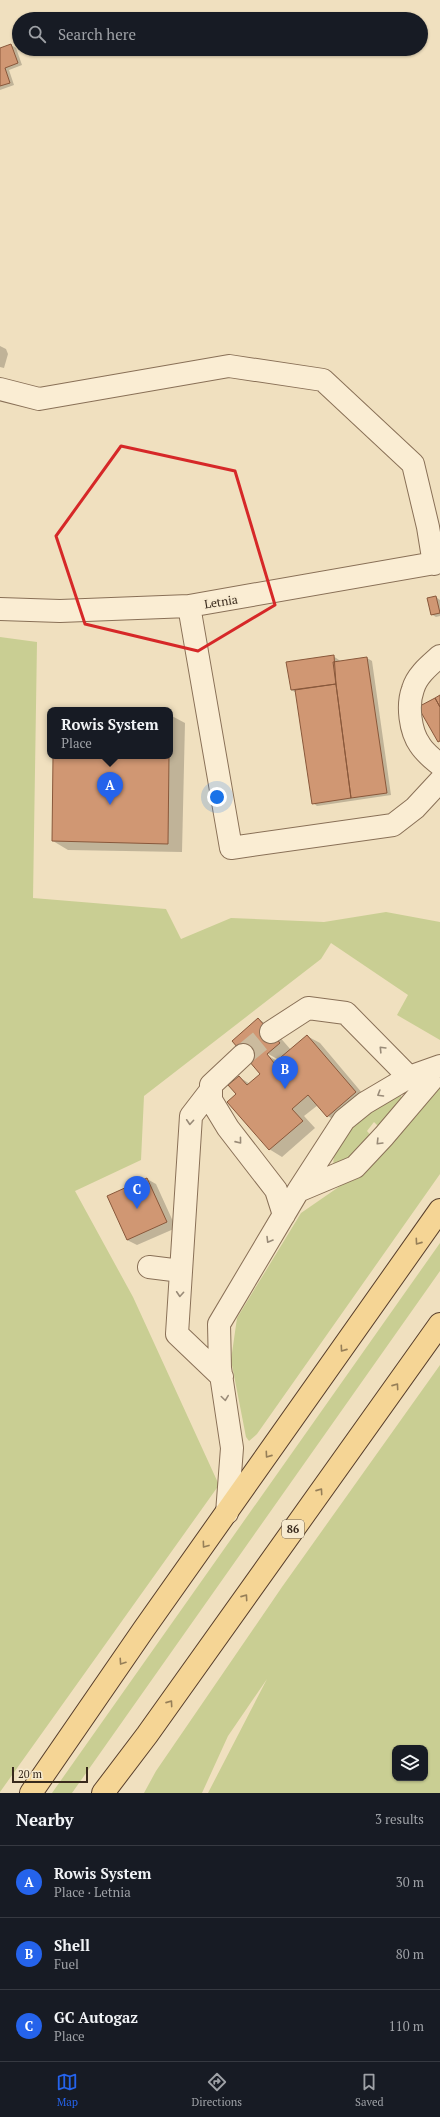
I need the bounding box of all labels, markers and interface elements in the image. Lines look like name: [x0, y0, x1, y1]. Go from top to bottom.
search box: [12, 12, 428, 56]
icon: search: [26, 23, 48, 45]
text: Search here: [58, 24, 136, 44]
street label: Letnia: [203, 591, 239, 612]
popup: [47, 707, 173, 759]
text: Rowis System: [61, 714, 159, 734]
text: Place: [61, 734, 92, 752]
pin: A: [97, 772, 123, 805]
your location: [207, 787, 227, 807]
one-way arrow: [379, 1046, 386, 1054]
pin: B: [272, 1056, 298, 1089]
one-way arrow: [377, 1090, 384, 1097]
one-way arrow: [186, 1119, 195, 1125]
one-way arrow: [234, 1136, 241, 1143]
one-way arrow: [376, 1137, 383, 1145]
pin: C: [124, 1176, 150, 1209]
one-way arrow: [267, 1236, 274, 1243]
one-way arrow: [416, 1238, 423, 1245]
one-way arrow: [175, 1291, 184, 1297]
one-way arrow: [340, 1345, 348, 1352]
one-way arrow: [391, 1383, 398, 1390]
one-way arrow: [220, 1395, 229, 1401]
one-way arrow: [265, 1451, 273, 1458]
one-way arrow: [315, 1489, 322, 1496]
road number: 86: [282, 1520, 304, 1538]
one-way arrow: [202, 1541, 210, 1548]
one-way arrow: [240, 1595, 247, 1602]
one-way arrow: [120, 1657, 127, 1664]
one-way arrow: [165, 1700, 173, 1707]
map controls: [392, 1745, 428, 1781]
button: layers: [392, 1745, 428, 1781]
scale bar: [12, 1765, 88, 1784]
text: 20 m: [18, 1767, 42, 1781]
text: Nearby: [16, 1808, 74, 1831]
text: 3 results: [375, 1810, 424, 1828]
text: Rowis System: [54, 1863, 151, 1883]
text: A: [24, 1873, 34, 1891]
text: 30 m: [396, 1873, 424, 1891]
text: Place · Letnia: [54, 1883, 131, 1901]
text: Shell: [54, 1935, 90, 1955]
text: B: [25, 1945, 33, 1963]
text: 80 m: [396, 1945, 424, 1963]
text: Fuel: [54, 1955, 79, 1973]
text: GC Autogaz: [54, 2007, 138, 2027]
text: C: [25, 2017, 33, 2035]
text: 110 m: [389, 2017, 424, 2035]
text: Place: [54, 2027, 85, 2045]
tab: Map: [56, 2071, 78, 2109]
tab: Directions: [191, 2071, 242, 2109]
tab: Saved: [355, 2071, 384, 2109]

